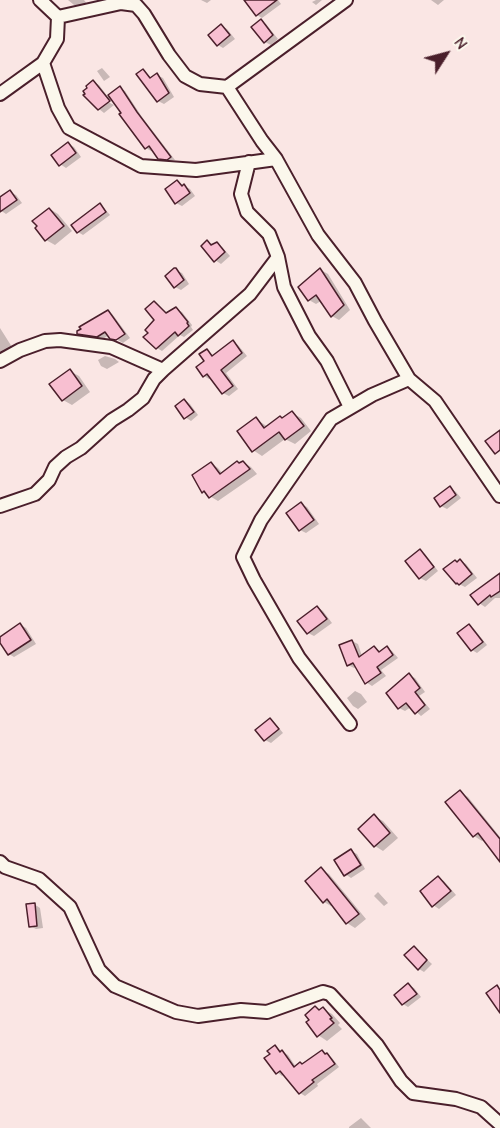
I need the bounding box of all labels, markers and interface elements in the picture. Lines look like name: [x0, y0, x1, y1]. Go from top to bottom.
north arrow: [416, 24, 476, 84]
text: N: [450, 34, 471, 53]

